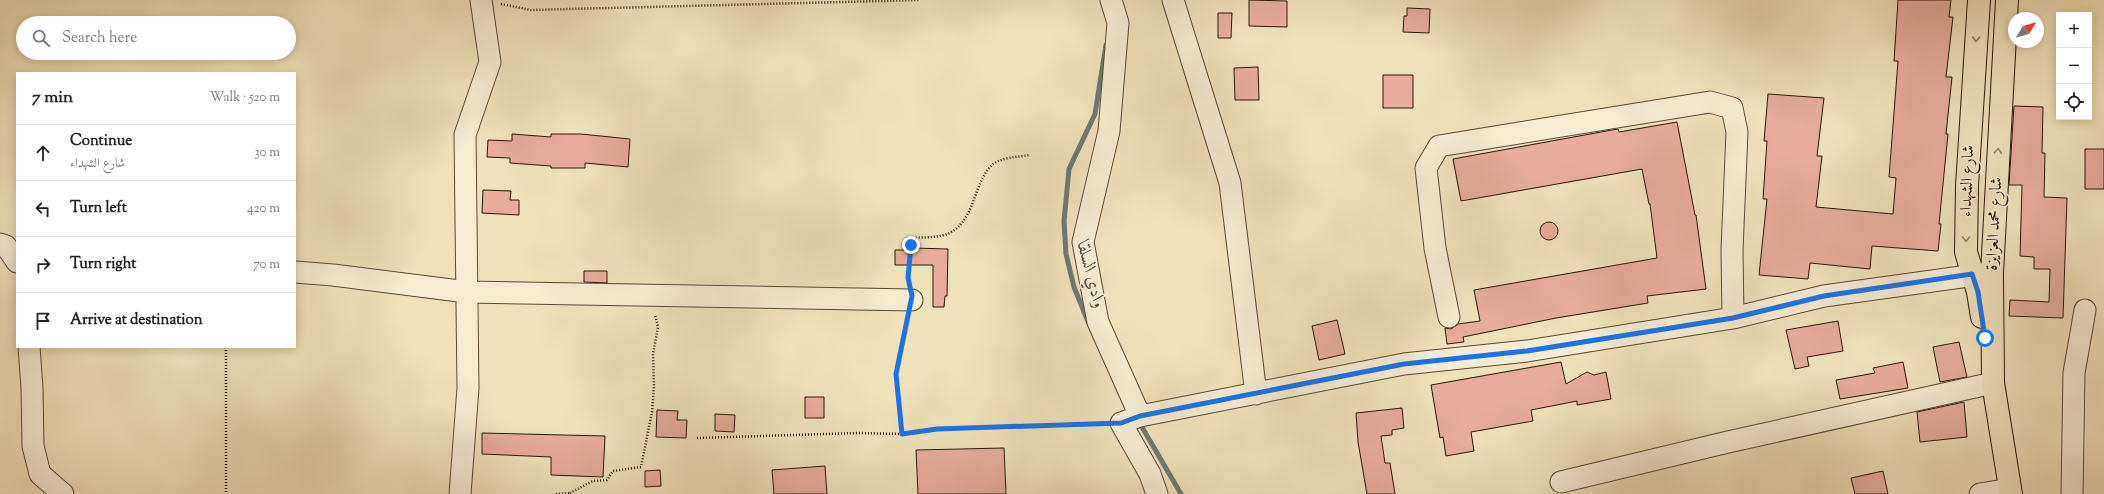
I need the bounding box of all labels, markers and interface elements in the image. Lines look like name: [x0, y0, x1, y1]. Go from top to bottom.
north arrow: [2008, 12, 2044, 48]
map controls: [2056, 12, 2092, 120]
button: +: [2056, 12, 2092, 48]
search box: [16, 16, 296, 60]
icon: search: [30, 27, 52, 49]
text: Search here: [62, 28, 137, 49]
one-way arrow: [1972, 36, 1981, 42]
button: −: [2056, 48, 2092, 84]
button: locate: [2056, 84, 2092, 120]
text: 7 min: [32, 86, 73, 110]
text: Walk · 520 m: [210, 89, 280, 107]
text: Continue: [70, 131, 132, 152]
icon: ahead: [32, 142, 54, 164]
text: 30 m: [254, 144, 280, 162]
street label: شارع الشهداء: [1955, 144, 1981, 218]
one-way arrow: [1994, 148, 2003, 154]
text: شارع الشهداء: [70, 155, 125, 173]
street label: شارع محمد العزايزة: [1981, 176, 2009, 272]
icon: left: [32, 198, 54, 220]
text: Turn left: [70, 198, 127, 219]
text: 420 m: [247, 200, 280, 218]
route end: [902, 236, 920, 254]
one-way arrow: [1962, 236, 1970, 242]
water label: وادي السلقا: [1068, 237, 1111, 311]
icon: right: [32, 254, 54, 276]
text: Turn right: [70, 254, 136, 275]
text: 70 m: [253, 256, 280, 274]
icon: arrive: [32, 310, 54, 332]
text: Arrive at destination: [70, 310, 203, 331]
route start: [1976, 329, 1994, 347]

